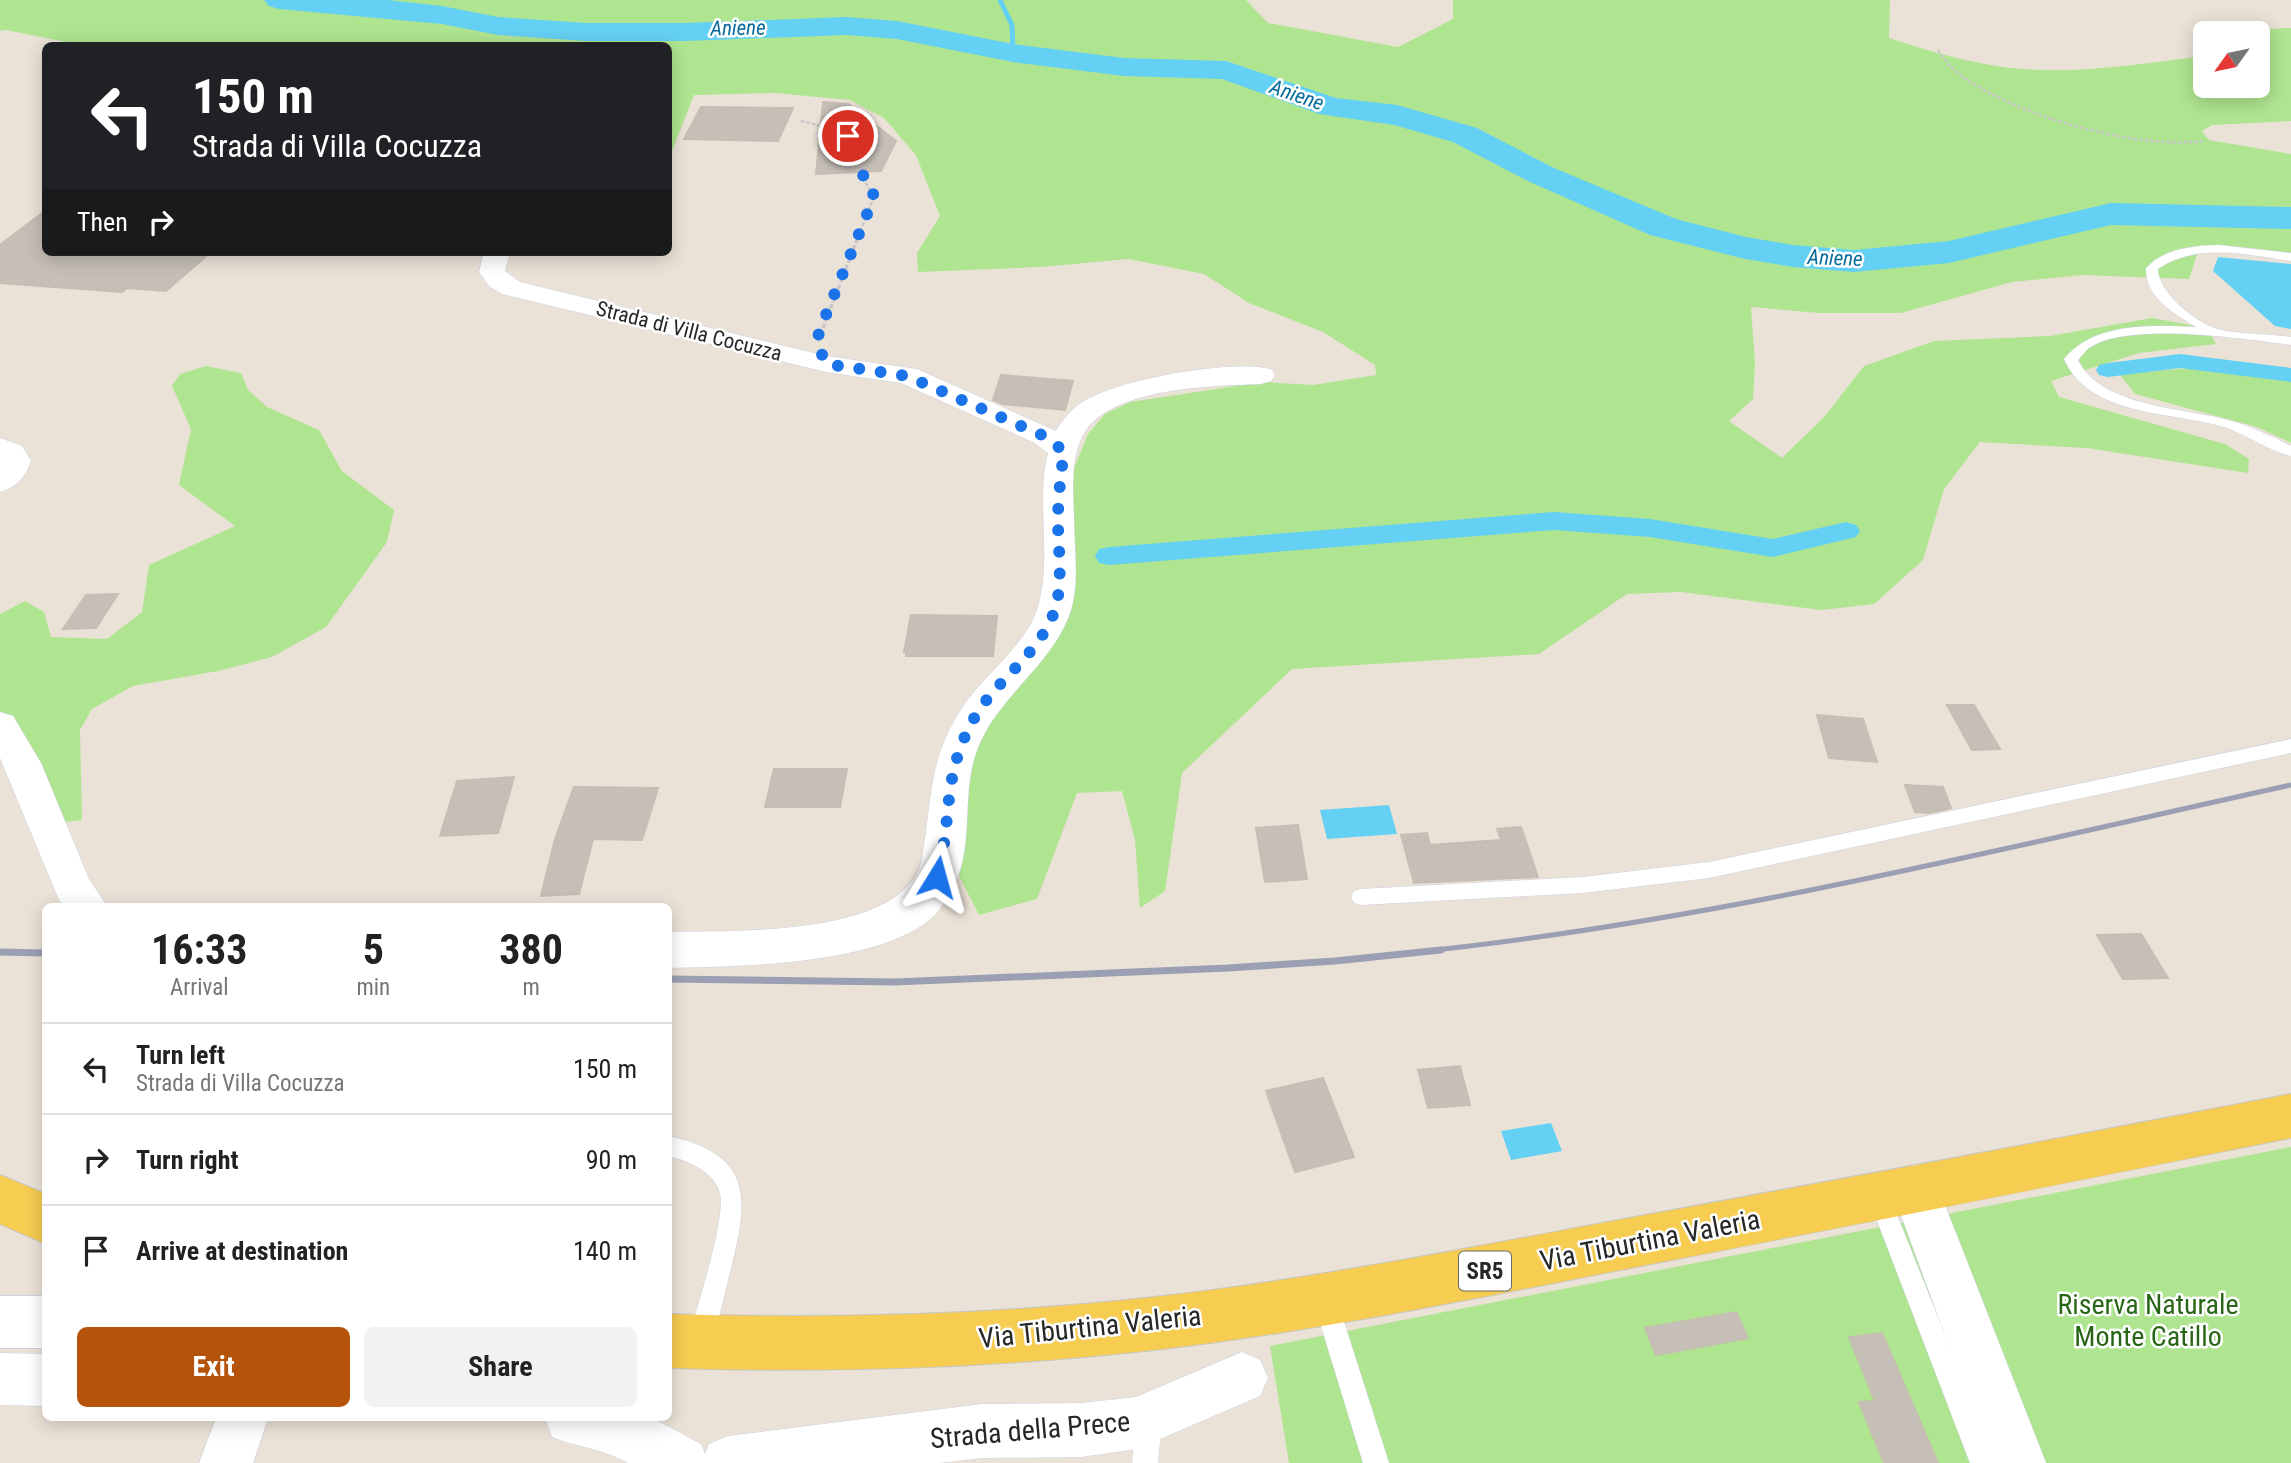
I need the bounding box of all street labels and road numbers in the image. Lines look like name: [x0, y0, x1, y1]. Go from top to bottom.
street label: Strada di Villa Cocuzza: [594, 296, 784, 366]
street label: Via Tiburtina Valeria: [1537, 1202, 1763, 1278]
road number: SR5: [1459, 1252, 1511, 1290]
street label: Via Tiburtina Valeria: [977, 1299, 1203, 1355]
street label: Strada della Prece: [929, 1405, 1131, 1455]

